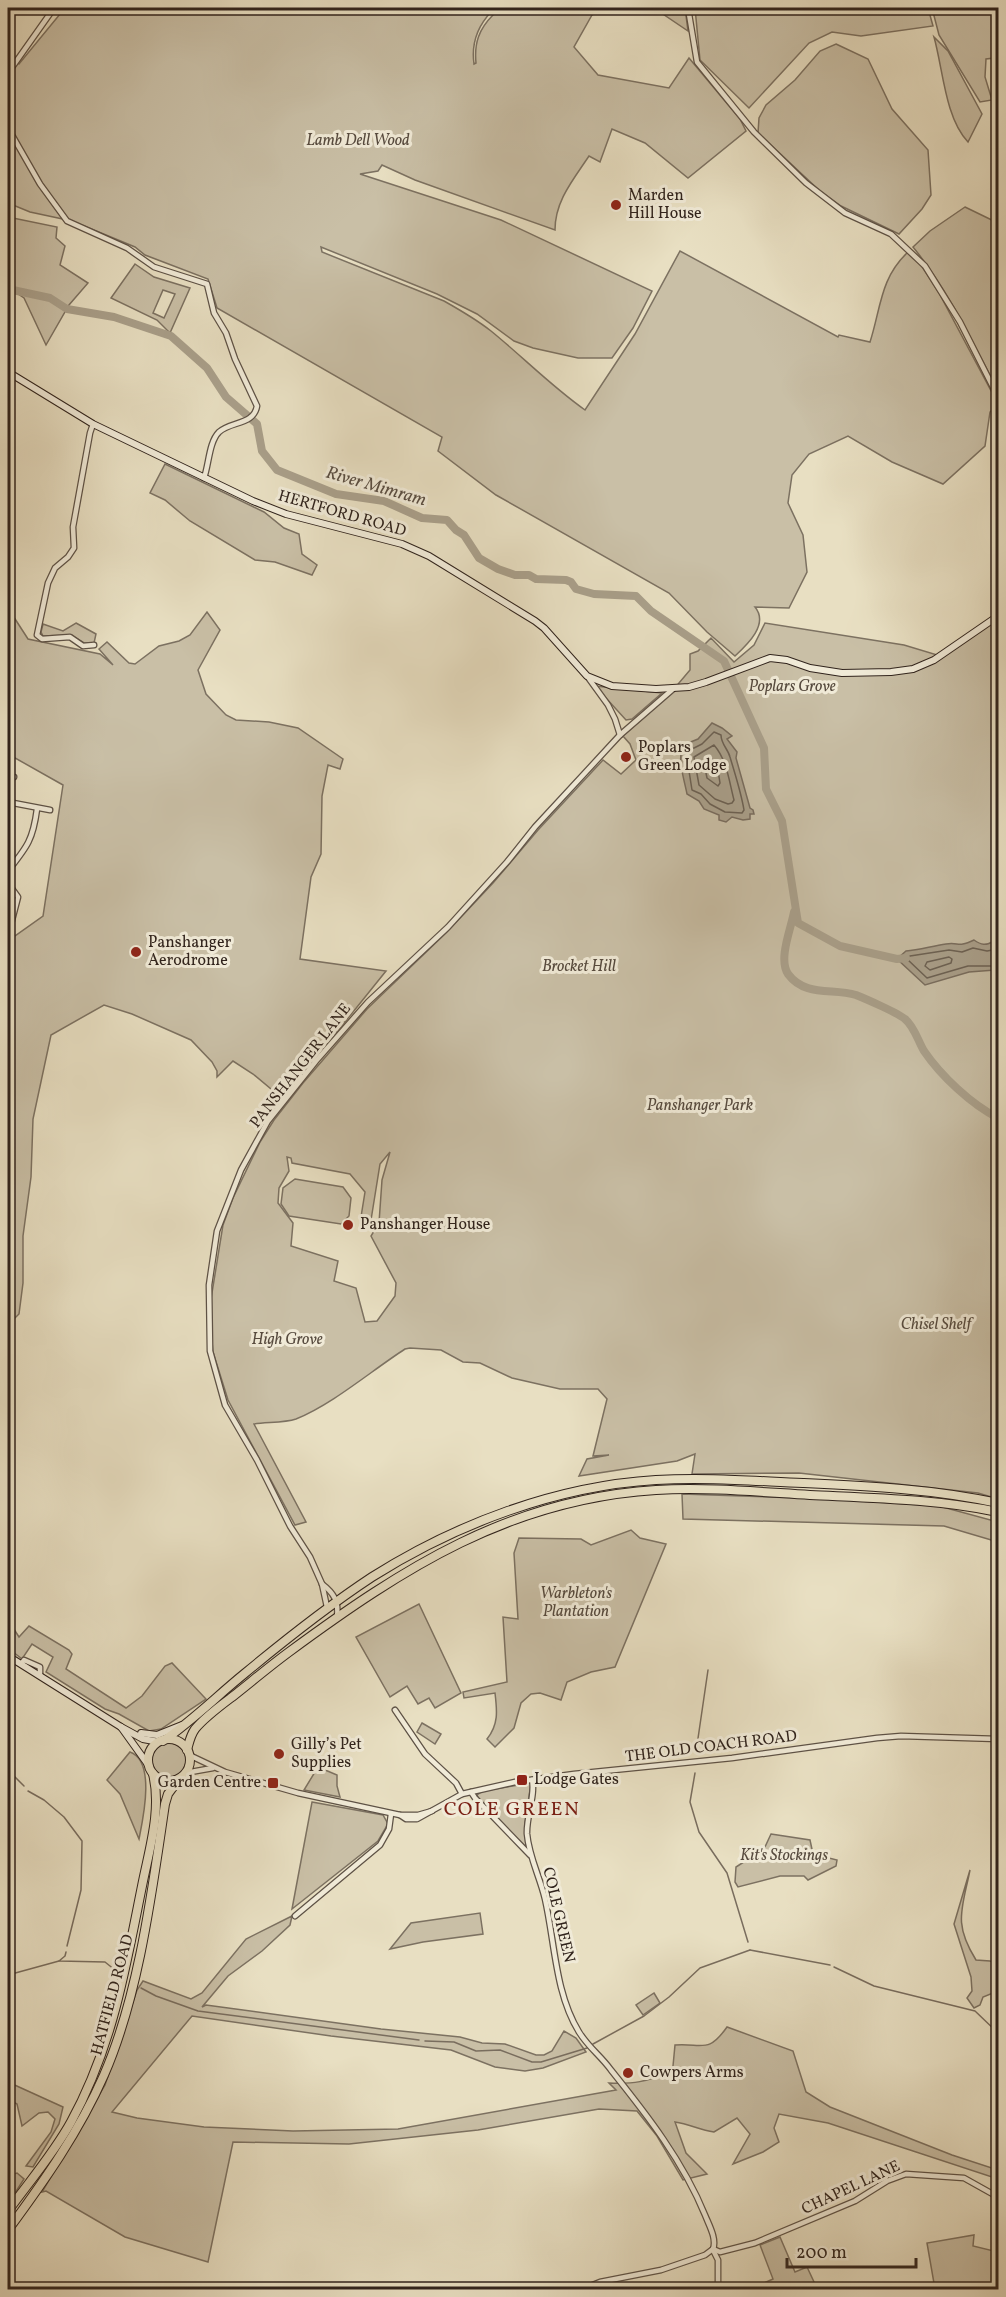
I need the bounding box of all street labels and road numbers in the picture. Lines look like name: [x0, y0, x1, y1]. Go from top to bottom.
street label: HERTFORD ROAD: [275, 485, 409, 543]
street label: PANSHANGER LANE: [245, 999, 357, 1133]
street label: THE OLD COACH ROAD: [624, 1726, 798, 1768]
street label: COLE GREEN: [536, 1865, 580, 1965]
street label: HATFIELD ROAD: [86, 1932, 140, 2058]
street label: CHAPEL LANE: [798, 2156, 904, 2220]

